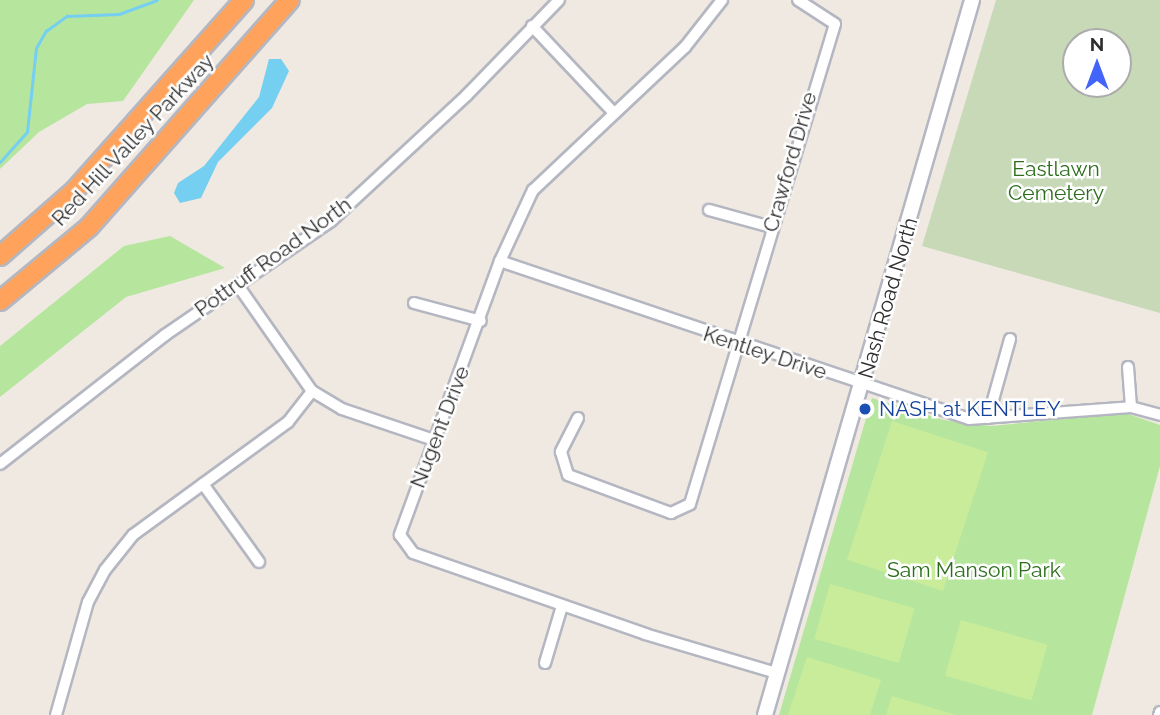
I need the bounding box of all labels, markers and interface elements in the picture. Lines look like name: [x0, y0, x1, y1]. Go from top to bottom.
north arrow: [1062, 28, 1132, 98]
text: N: [1090, 33, 1104, 55]
street label: Red Hill Valley Parkway: [46, 48, 220, 232]
street label: Crawford Drive: [758, 89, 822, 235]
park label: Eastlawn Cemetery: [1008, 156, 1104, 206]
street label: Pottruff Road North: [190, 192, 356, 322]
street label: Nash Road North: [853, 215, 923, 381]
street label: Kentley Drive: [700, 321, 830, 385]
street label: Nugent Drive: [405, 362, 475, 492]
place label: NASH at KENTLEY: [879, 396, 1061, 422]
marker: NASH at KENTLEY: [857, 401, 873, 417]
park label: Sam Manson Park: [887, 557, 1061, 583]

